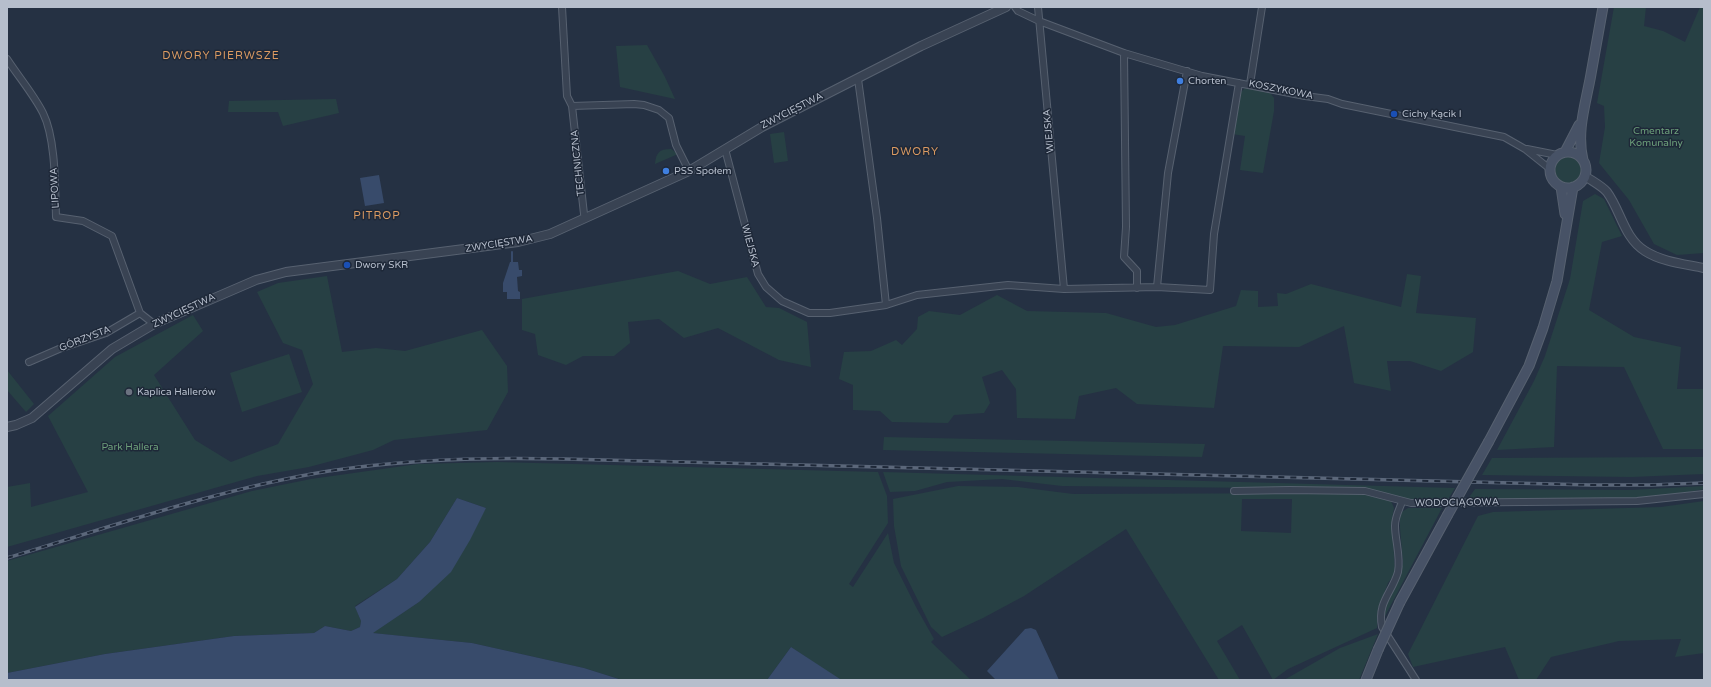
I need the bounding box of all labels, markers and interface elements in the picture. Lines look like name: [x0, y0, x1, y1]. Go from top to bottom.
district label: DWORY PIERWSZE: [162, 49, 280, 63]
place label: Chorten: [1188, 75, 1226, 87]
marker: Chorten: [1175, 76, 1185, 86]
street label: KOSZYKOWA: [1248, 78, 1314, 102]
street label: ZWYCIĘSTWA: [759, 90, 825, 132]
place label: Cichy Kącik I: [1402, 108, 1462, 120]
street label: WIEJSKA: [1041, 109, 1057, 153]
marker: Cichy Kącik I: [1389, 109, 1399, 119]
park label: Cmentarz Komunalny: [1629, 125, 1683, 148]
street label: TECHNICZNA: [569, 129, 587, 197]
district label: DWORY: [891, 145, 939, 159]
place label: PSS Społem: [674, 165, 732, 177]
marker: PSS Społem: [661, 166, 671, 176]
street label: LIPOWA: [48, 167, 62, 209]
district label: PITROP: [353, 209, 401, 223]
street label: WIEJSKA: [738, 223, 762, 269]
street label: ZWYCIĘSTWA: [464, 233, 534, 255]
place label: Dwory SKR: [355, 259, 408, 271]
marker: Dwory SKR: [342, 260, 352, 270]
street label: ZWYCIĘSTWA: [151, 291, 217, 331]
street label: GÓRZYSTA: [58, 324, 112, 354]
place label: Kaplica Hallerów: [137, 386, 216, 398]
marker: Kaplica Hallerów: [124, 387, 134, 397]
park label: Park Hallera: [101, 441, 159, 453]
street label: WODOCIĄGOWA: [1415, 496, 1499, 510]

